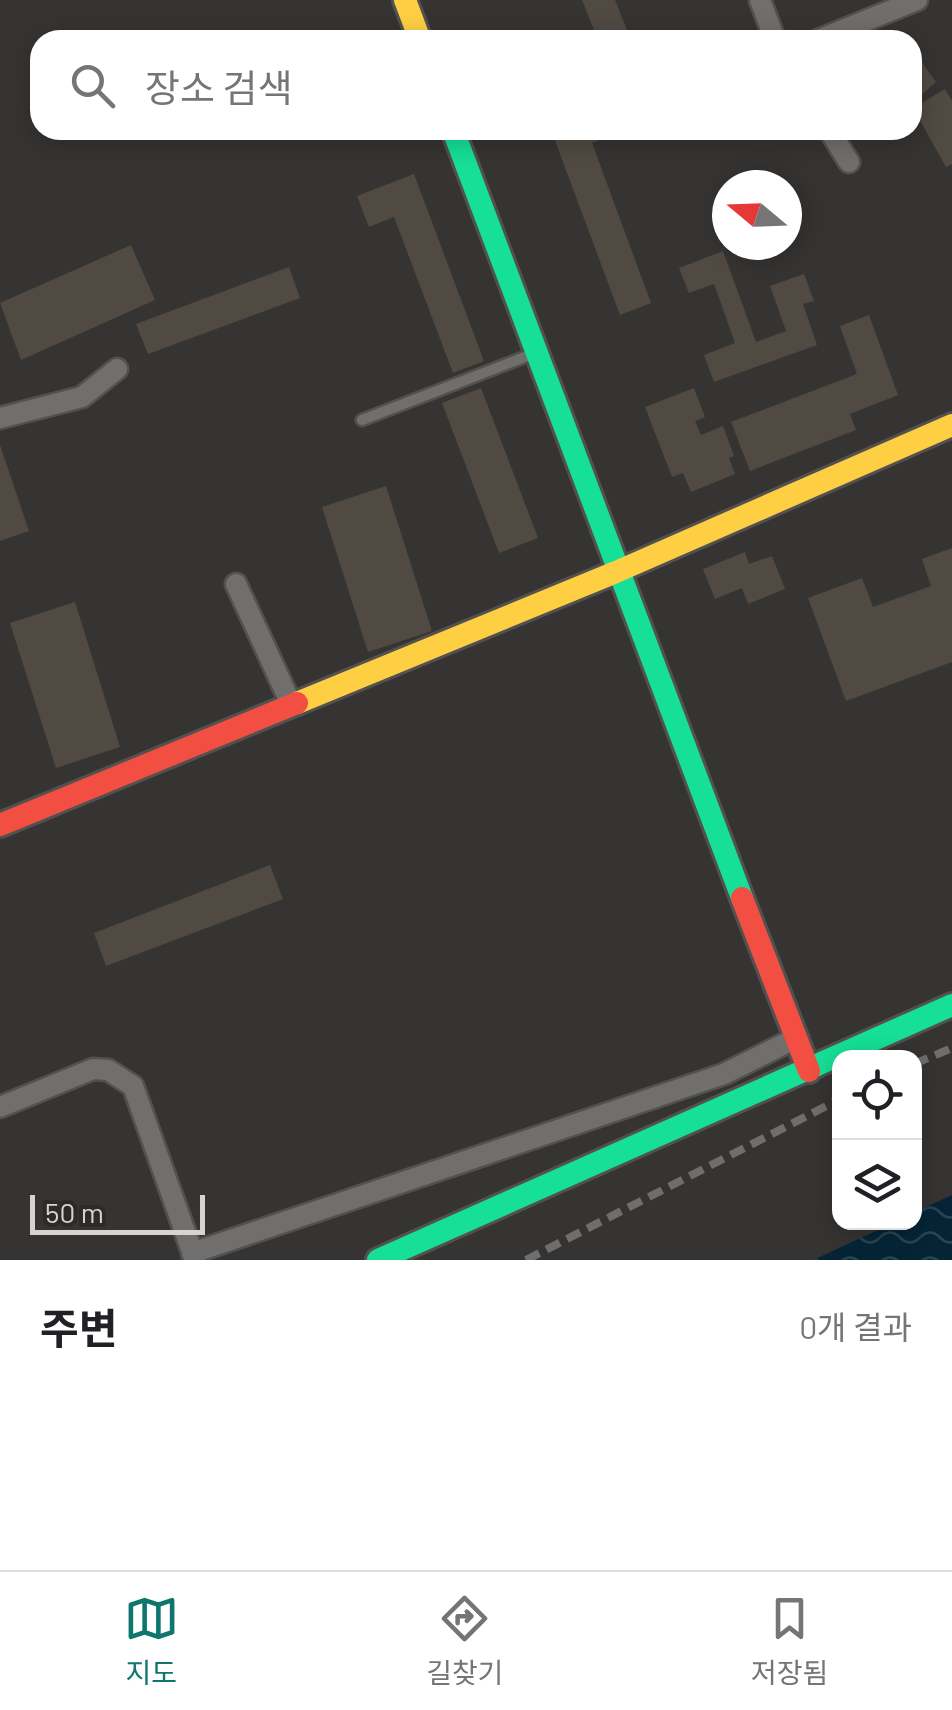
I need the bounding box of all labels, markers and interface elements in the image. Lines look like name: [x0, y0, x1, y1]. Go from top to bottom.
search box: [30, 30, 922, 140]
icon: search: [65, 58, 120, 113]
text: 장소 검색: [145, 64, 292, 110]
north arrow: [712, 170, 802, 260]
map controls: [832, 1050, 922, 1230]
button: locate: [832, 1050, 922, 1140]
button: layers: [832, 1140, 922, 1230]
scale bar: [30, 1190, 205, 1234]
text: 50 m: [45, 1195, 104, 1229]
text: 주변: [40, 1302, 117, 1352]
text: 0개 결과: [799, 1307, 912, 1345]
tab: 지도: [124, 1591, 179, 1691]
tab: 길찾기: [426, 1591, 503, 1691]
tab: 저장됨: [751, 1591, 828, 1691]

